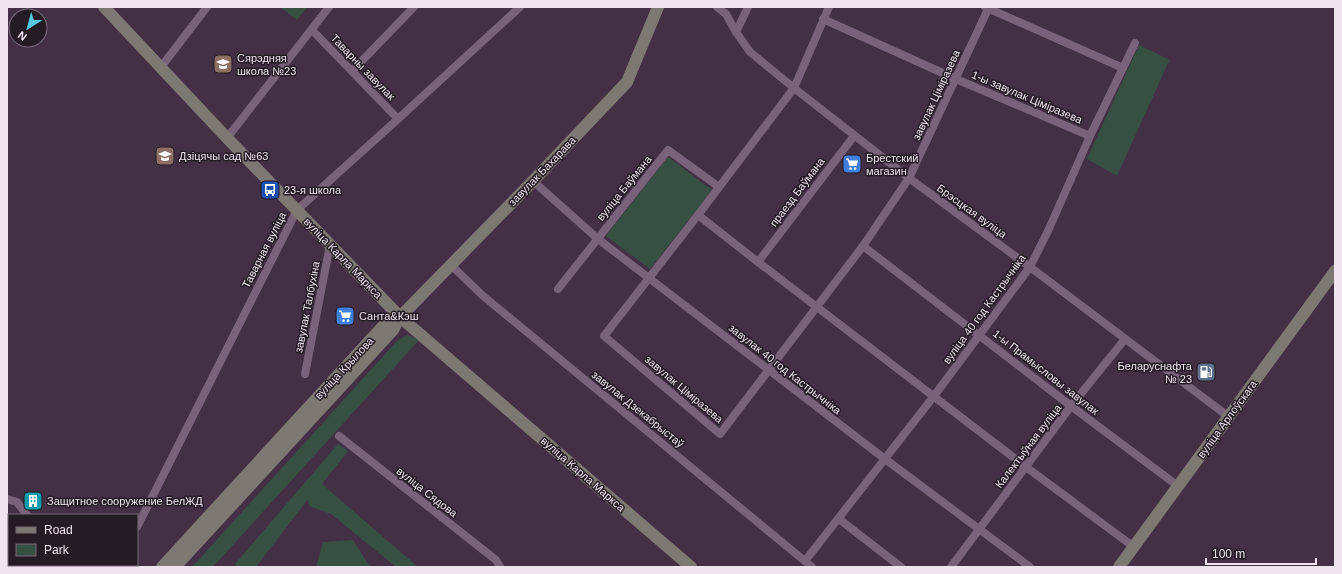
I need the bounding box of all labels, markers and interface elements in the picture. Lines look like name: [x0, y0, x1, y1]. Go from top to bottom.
north arrow: [8, 8, 48, 48]
text: N: [15, 29, 29, 43]
street label: Таварны завулак: [329, 32, 398, 102]
street label: завулак Ціміразева: [910, 47, 963, 142]
place label: Сярэдняя школа №23: [237, 52, 296, 77]
school or university icon: Сярэдняя школа №23: [212, 53, 234, 75]
street label: 1-ы завулак Ціміразева: [970, 68, 1085, 126]
street label: завулак Бахарава: [506, 133, 579, 208]
school or university icon: Дзіцячы сад №63: [154, 145, 176, 167]
place label: Дзіцячы сад №63: [179, 150, 268, 162]
street label: вуліца Баўмана: [594, 152, 654, 223]
place label: Брестский магазин: [866, 152, 918, 177]
supermarket icon: Брестский магазин: [841, 153, 863, 175]
street label: праезд Баўмана: [767, 155, 827, 229]
bus stop icon: 23-я школа: [259, 179, 281, 201]
street label: Брэсцкая вуліца: [935, 182, 1010, 241]
place label: 23-я школа: [284, 184, 342, 196]
street label: Таварная вуліца: [240, 209, 289, 290]
street label: вуліца Карла Маркса: [301, 215, 385, 301]
street label: вуліца 40 год Кастрычніка: [940, 251, 1028, 366]
street label: завулак Талбухіна: [292, 259, 322, 354]
supermarket icon: Санта&Кэш: [334, 305, 356, 327]
place label: Санта&Кэш: [359, 310, 419, 322]
street label: завулак 40 год Кастрычніка: [726, 321, 844, 417]
street label: 1-ы Прамысловы завулак: [991, 327, 1101, 417]
street label: вуліца Крылова: [312, 334, 376, 401]
street label: завулак Ціміразева: [643, 353, 726, 426]
place label: Беларуснафта № 23: [1118, 360, 1193, 385]
fuel station icon: Беларуснафта № 23: [1195, 361, 1217, 383]
street label: завулак Дзекабрыстаў: [590, 368, 687, 450]
street label: вуліца Арлоўскага: [1195, 377, 1260, 460]
street label: Калектыўная вуліца: [993, 401, 1064, 490]
street label: вуліца Карла Маркса: [539, 434, 628, 514]
street label: вуліца Сядова: [394, 465, 460, 520]
building icon: Защитное сооружение БелЖД: [22, 490, 44, 512]
place label: Защитное сооружение БелЖД: [47, 495, 203, 507]
legend: [8, 514, 138, 566]
text: Road: [44, 523, 73, 537]
scale bar: [1206, 540, 1316, 566]
text: Park: [44, 543, 70, 557]
text: 100 m: [1212, 547, 1245, 561]

